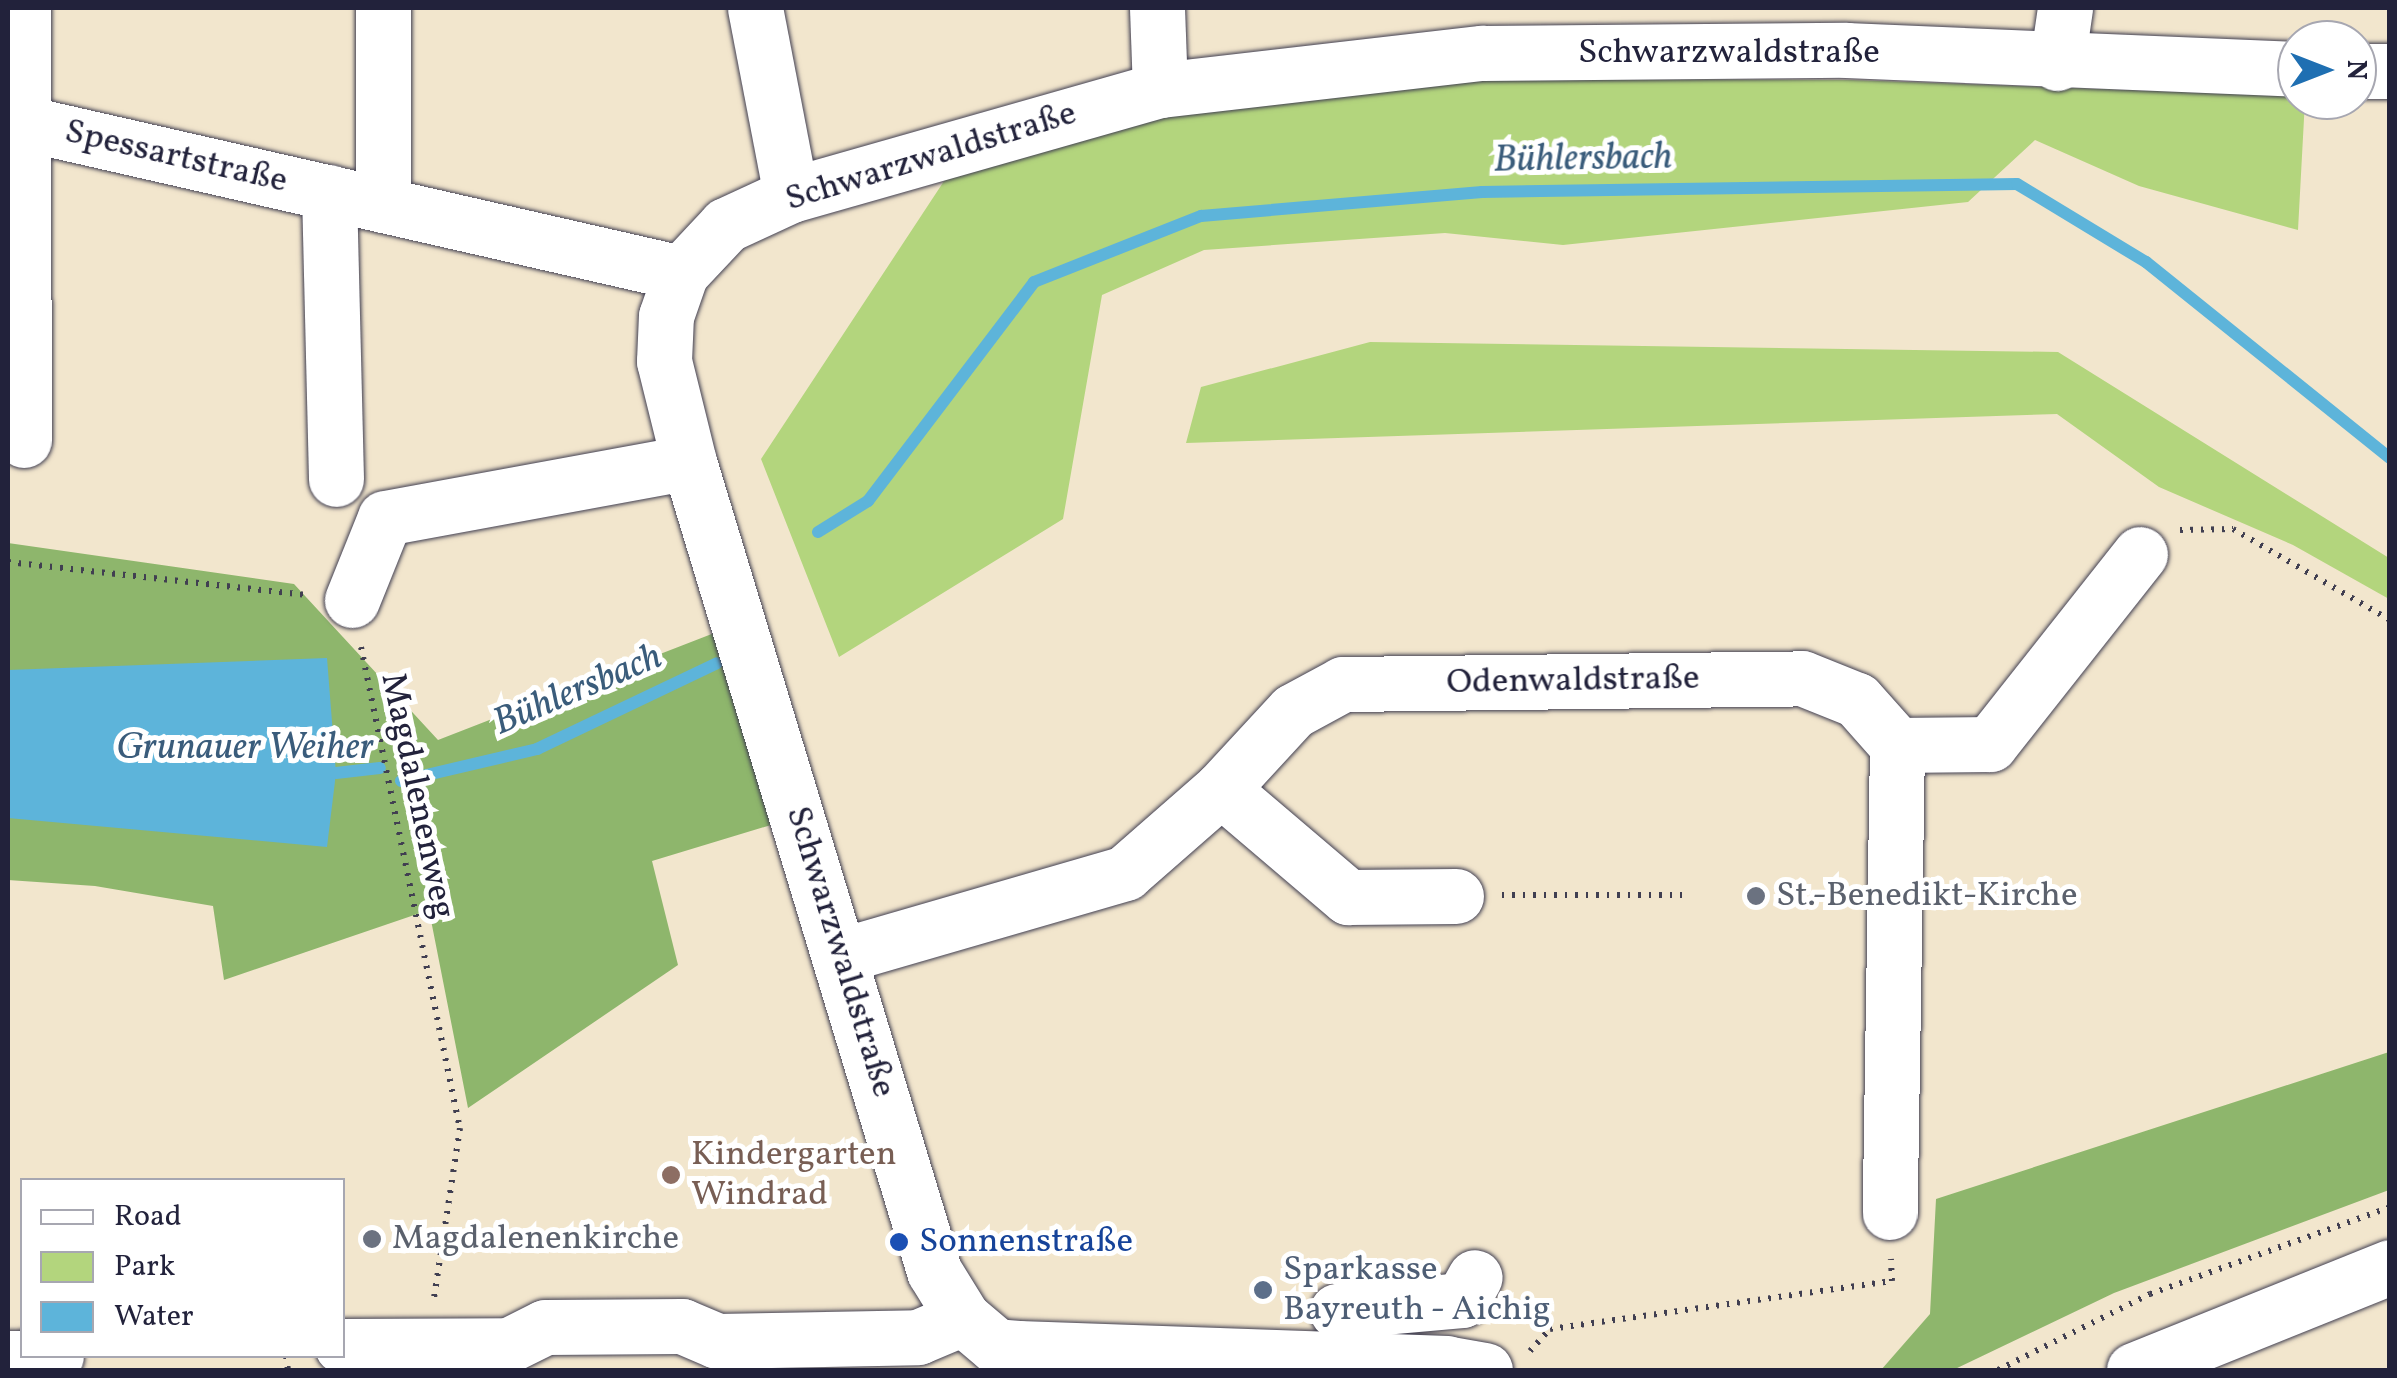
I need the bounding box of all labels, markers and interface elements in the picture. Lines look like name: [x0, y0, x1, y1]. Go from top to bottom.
north arrow: [2277, 20, 2377, 120]
street label: Schwarzwaldstraße: [1578, 32, 1880, 74]
text: N: [2336, 60, 2375, 80]
street label: Schwarzwaldstraße: [781, 93, 1081, 221]
street label: Spessartstraße: [61, 111, 291, 203]
water label: Bühlersbach: [1493, 136, 1673, 184]
water label: Bühlersbach: [487, 635, 669, 747]
street label: Odenwaldstraße: [1446, 658, 1700, 704]
street label: Magdalenenweg: [370, 669, 464, 923]
water label: Grunauer Weiher: [116, 726, 374, 772]
street label: Schwarzwaldstraße: [776, 802, 904, 1102]
place label: St.-Benedikt-Kirche: [1776, 875, 2078, 917]
marker: St.-Benedikt-Kirche: [1745, 885, 1767, 907]
place label: Kindergarten Windrad: [691, 1134, 897, 1216]
marker: Kindergarten Windrad: [660, 1164, 682, 1186]
legend: [20, 1178, 345, 1358]
text: Road: [114, 1196, 182, 1238]
place label: Magdalenenkirche: [392, 1218, 679, 1260]
place label: Sonnenstraße: [919, 1221, 1133, 1263]
marker: Magdalenenkirche: [361, 1228, 383, 1250]
marker: Sonnenstraße: [888, 1231, 910, 1253]
text: Park: [114, 1246, 175, 1288]
place label: Sparkasse Bayreuth - Aichig: [1283, 1249, 1552, 1331]
marker: Sparkasse Bayreuth - Aichig: [1252, 1279, 1274, 1301]
text: Water: [114, 1296, 194, 1338]

